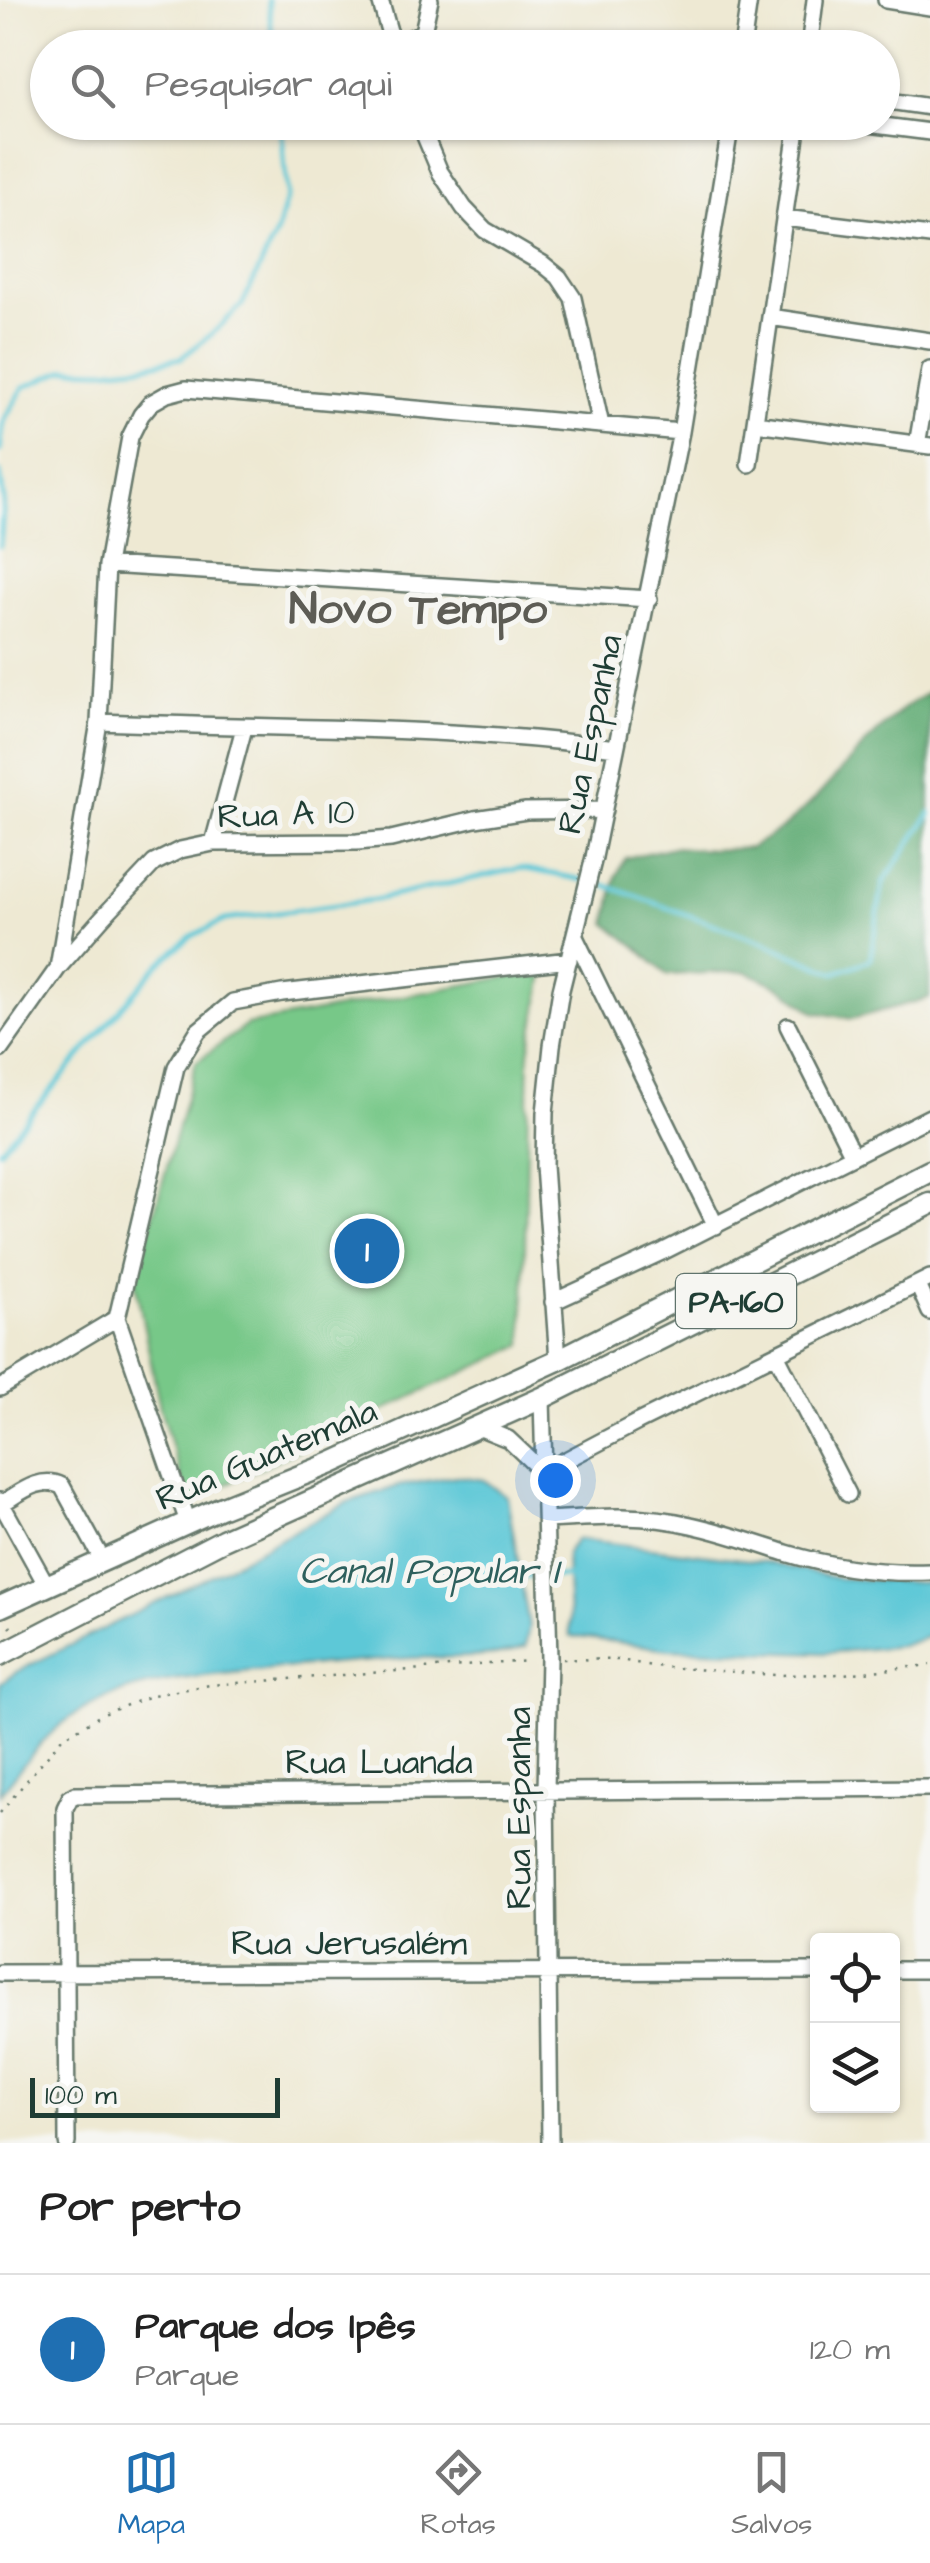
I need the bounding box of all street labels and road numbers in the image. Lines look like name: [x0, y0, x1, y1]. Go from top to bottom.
street label: Rua Espanha: [545, 630, 636, 839]
street label: Rua A 10: [216, 788, 356, 841]
road number: PA-160: [676, 1274, 796, 1328]
street label: Rua Guatemala: [148, 1387, 385, 1524]
street label: Rua Espanha: [495, 1706, 544, 1909]
street label: Rua Luanda: [285, 1738, 473, 1787]
street label: Rua Jerusalém: [231, 1919, 467, 1968]

